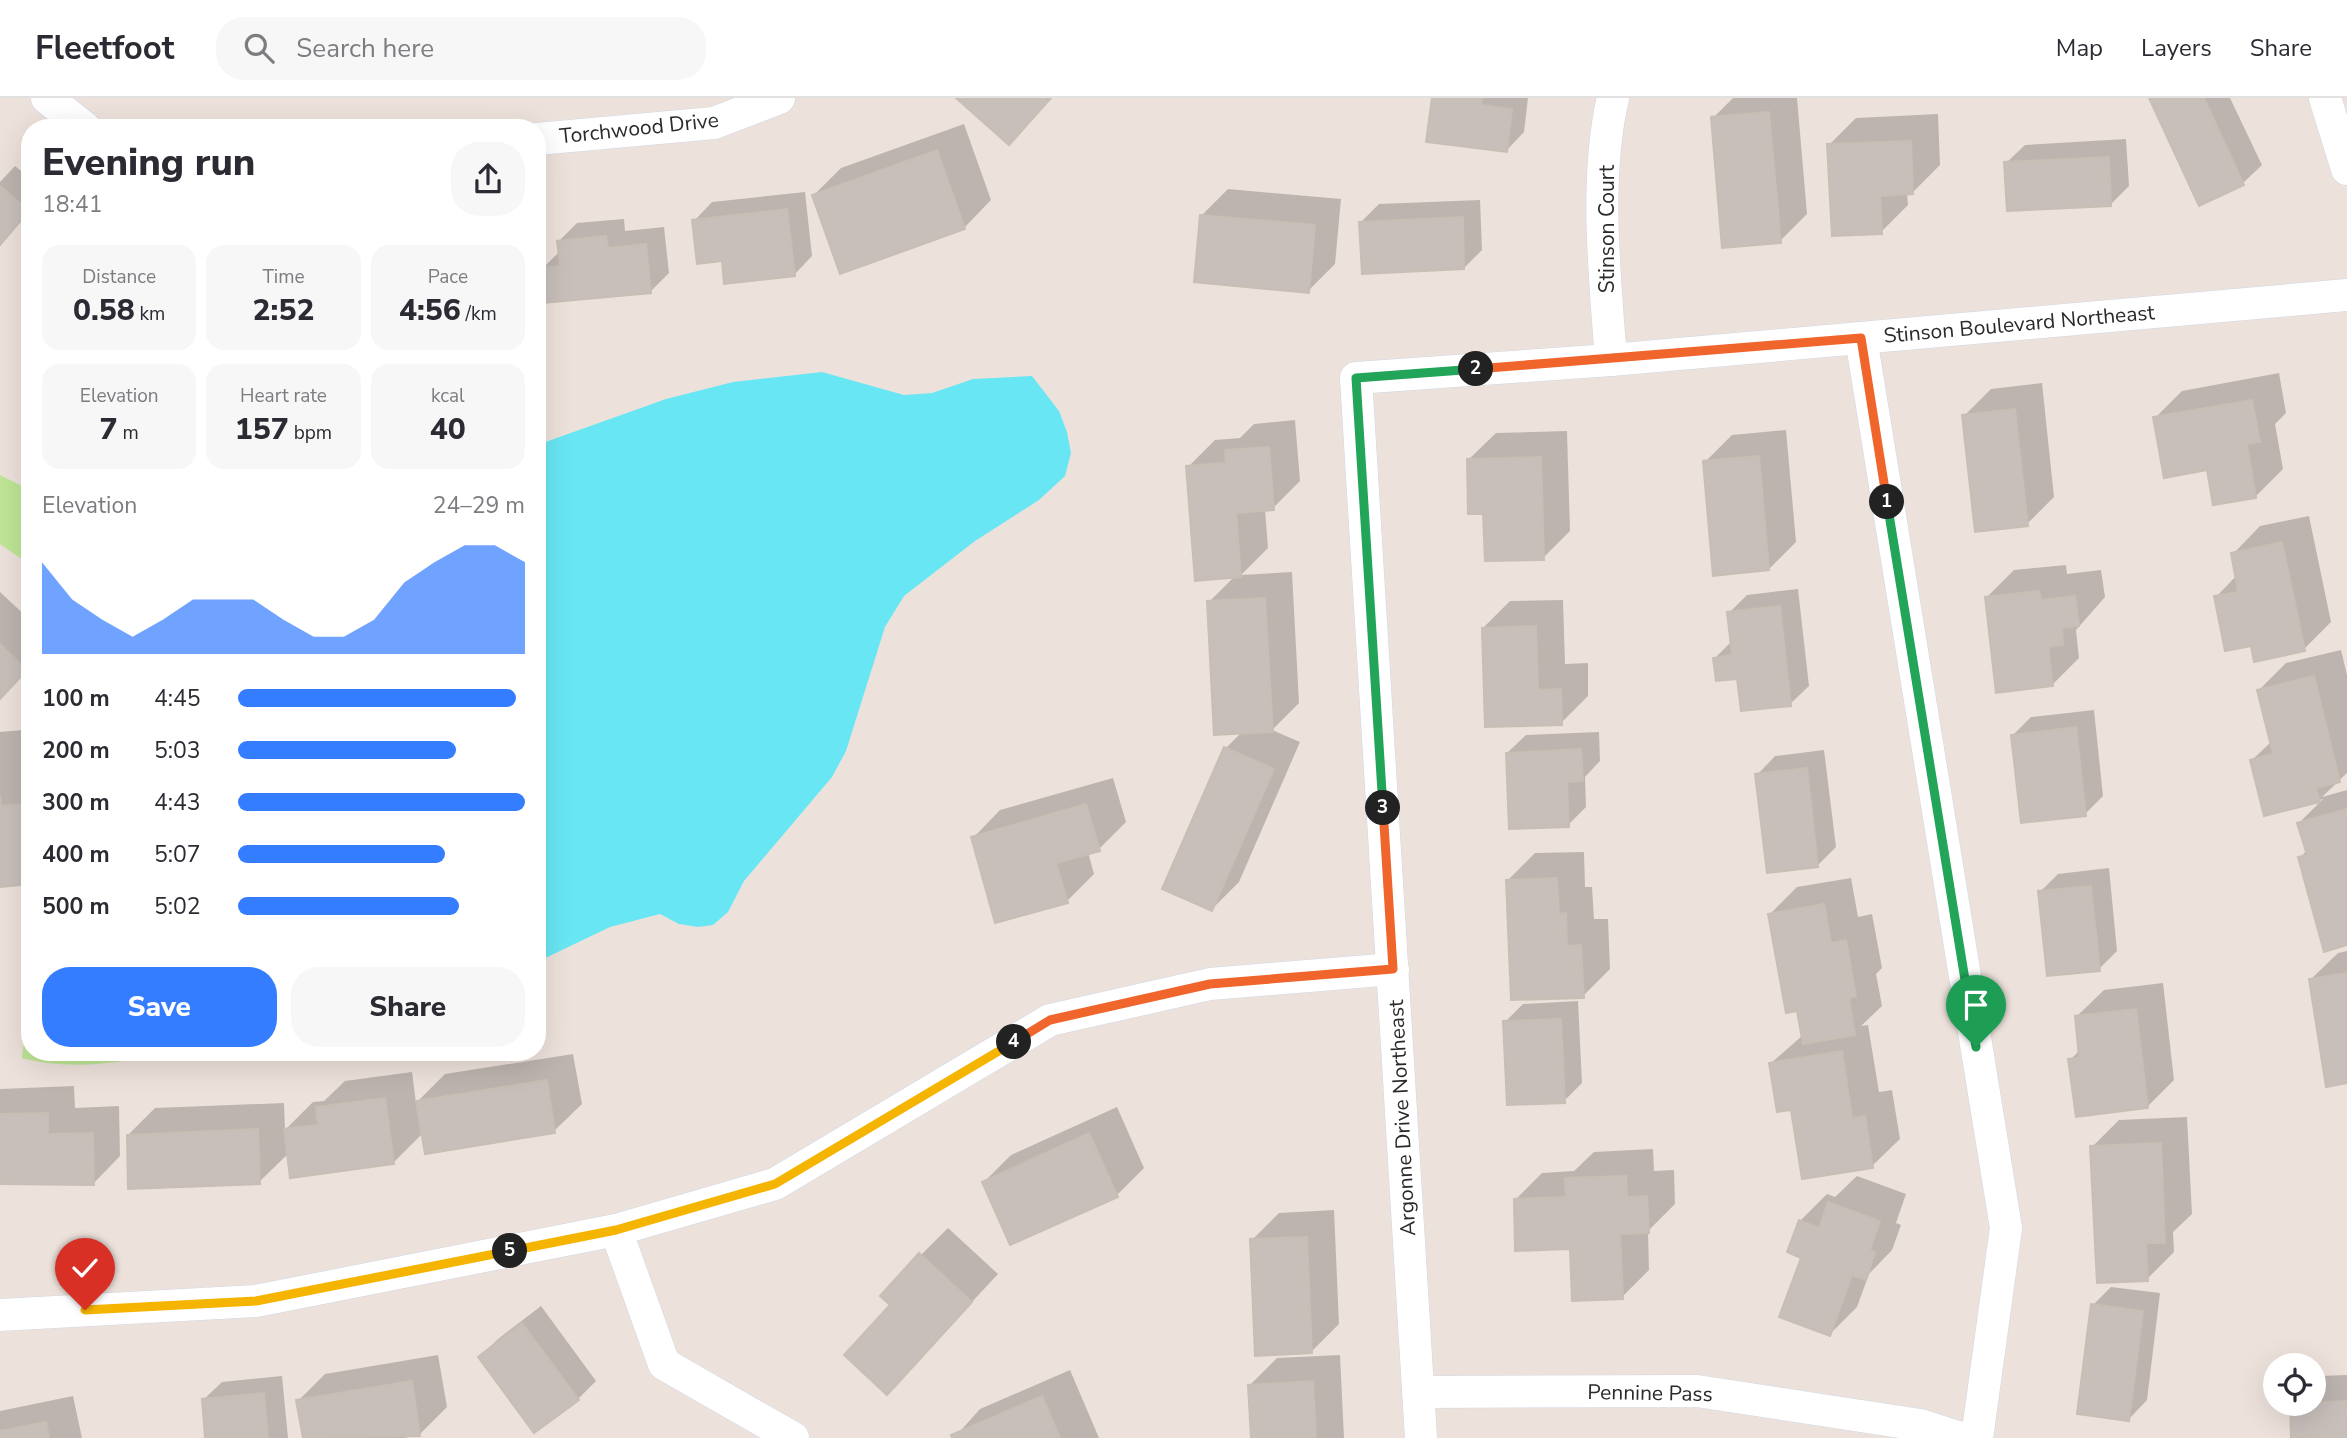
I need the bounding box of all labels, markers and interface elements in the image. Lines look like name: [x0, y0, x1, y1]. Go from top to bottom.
search box: [216, 17, 706, 80]
text: Fleetfoot: [35, 26, 174, 71]
icon: search: [240, 29, 278, 67]
text: Search here: [296, 31, 434, 66]
text: Map: [2056, 32, 2103, 64]
text: Layers: [2141, 32, 2212, 64]
text: Share: [2250, 32, 2312, 64]
street label: Torchwood Drive: [558, 106, 720, 150]
text: Evening run: [42, 137, 255, 188]
button: share: [451, 142, 525, 216]
street label: Stinson Court: [1593, 164, 1621, 293]
text: 18:41: [42, 189, 102, 220]
text: Distance: [82, 264, 156, 290]
text: Time: [262, 264, 305, 290]
text: Pace: [428, 264, 468, 290]
text: 0.58: [73, 290, 135, 331]
text: 2:52: [253, 290, 314, 331]
text: 4:56: [399, 290, 461, 331]
street label: Stinson Boulevard Northeast: [1882, 298, 2156, 350]
text: km: [135, 301, 165, 327]
text: /km: [461, 301, 497, 327]
pin: 2: [1458, 352, 1494, 386]
text: 2: [1470, 355, 1481, 381]
text: Elevation: [80, 383, 159, 409]
text: Heart rate: [240, 383, 327, 409]
text: kcal: [431, 383, 465, 409]
text: 7: [100, 409, 118, 450]
text: 157: [235, 409, 289, 450]
text: 40: [430, 409, 466, 450]
text: m: [118, 420, 139, 446]
text: bpm: [289, 420, 332, 446]
pin: 1: [1870, 484, 1904, 520]
text: 1: [1881, 488, 1892, 514]
text: Elevation: [42, 490, 137, 521]
text: 24–29 m: [433, 490, 525, 521]
text: 100 m: [42, 683, 110, 714]
text: 4:45: [154, 683, 201, 714]
text: 200 m: [42, 735, 110, 766]
text: 5:03: [154, 735, 201, 766]
text: 300 m: [42, 787, 110, 818]
text: 4:43: [154, 787, 201, 818]
pin: 3: [1366, 790, 1400, 826]
text: 3: [1377, 794, 1388, 820]
text: 400 m: [42, 839, 110, 870]
text: 5:07: [154, 839, 201, 870]
text: 500 m: [42, 891, 110, 922]
text: 5:02: [154, 891, 201, 922]
button: Save: [42, 967, 277, 1047]
button: Share: [291, 967, 525, 1047]
pin: [1946, 975, 2006, 1047]
icon: arrive: [1957, 986, 1995, 1024]
street label: Argonne Drive Northeast: [1382, 999, 1422, 1237]
pin: 4: [996, 1024, 1032, 1060]
text: 4: [1008, 1028, 1019, 1054]
pin: 5: [492, 1234, 528, 1268]
text: 5: [504, 1237, 515, 1263]
pin: [55, 1238, 115, 1310]
icon: check: [66, 1249, 104, 1287]
map controls: [2263, 1353, 2326, 1416]
button: locate: [2263, 1353, 2326, 1416]
street label: Pennine Pass: [1587, 1378, 1713, 1408]

